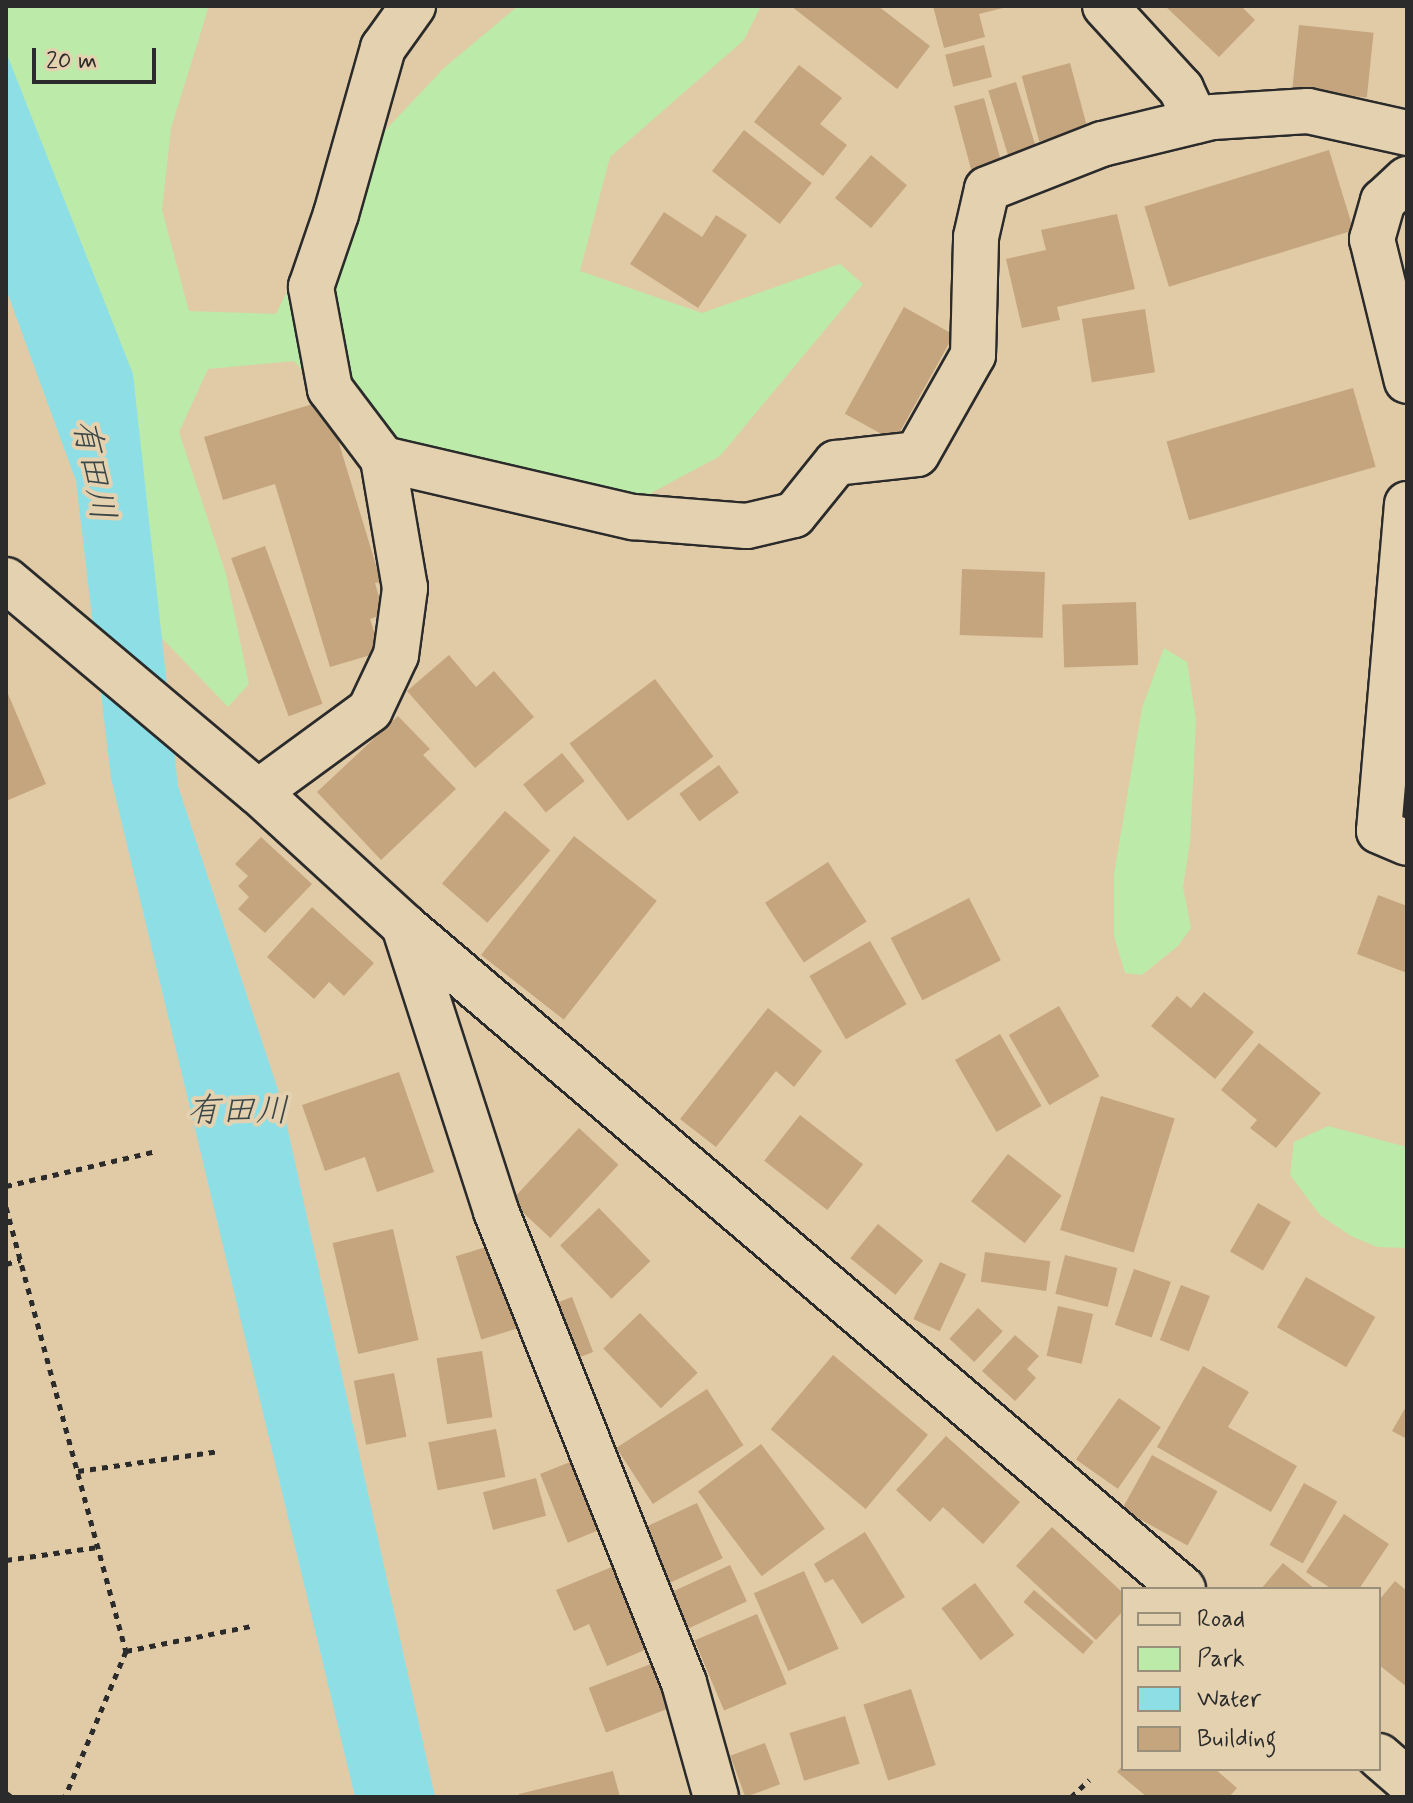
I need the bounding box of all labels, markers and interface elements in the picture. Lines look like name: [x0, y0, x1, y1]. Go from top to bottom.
scale bar: [36, 32, 160, 82]
text: 20 m: [46, 46, 97, 77]
water label: 有田川: [63, 416, 123, 524]
water label: 有田川: [187, 1092, 289, 1132]
legend: [1121, 1587, 1381, 1771]
text: Road: [1197, 1604, 1245, 1635]
text: Park: [1197, 1644, 1245, 1675]
text: Water: [1197, 1684, 1261, 1715]
text: Building: [1197, 1724, 1277, 1755]

